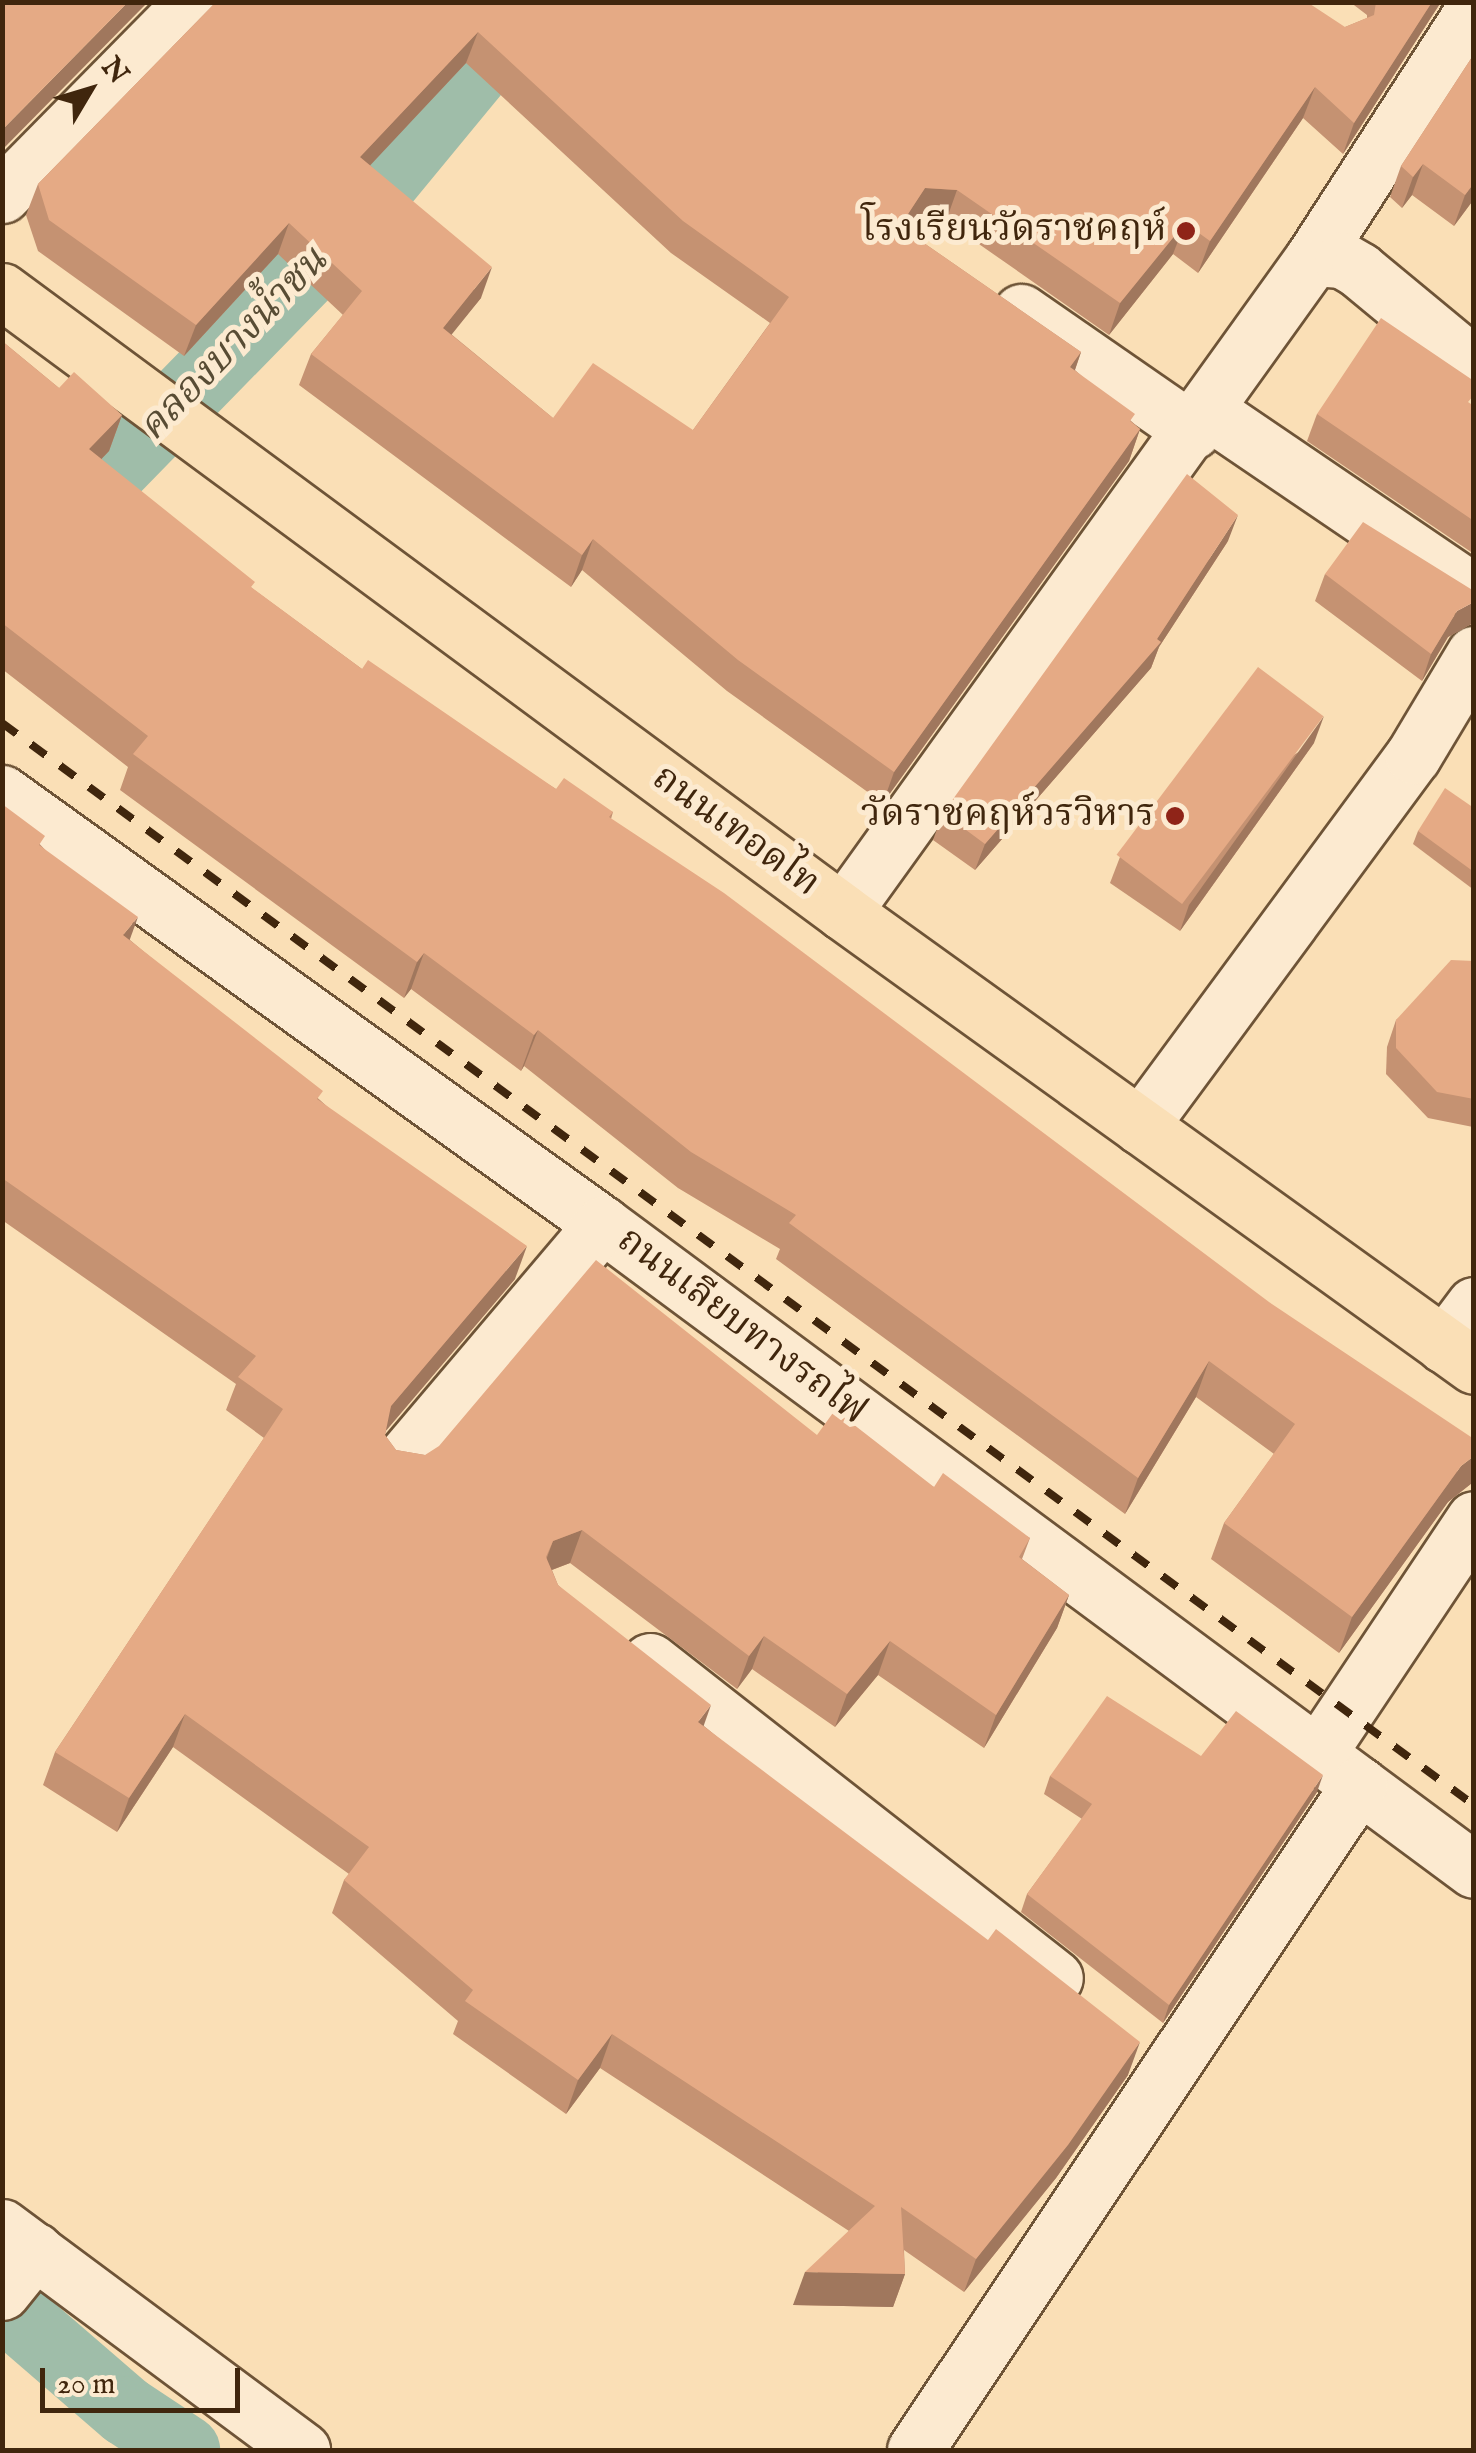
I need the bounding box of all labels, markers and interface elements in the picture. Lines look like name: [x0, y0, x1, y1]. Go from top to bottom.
north arrow: [40, 40, 140, 140]
text: N: [93, 51, 135, 92]
place label: โรงเรียนวัดราชคฤห์: [861, 208, 1166, 254]
marker: โรงเรียนวัดราชคฤห์: [1175, 220, 1197, 242]
water label: คลองบางน้ำชน: [129, 238, 339, 452]
street label: ถนนเทอดไท: [643, 756, 827, 908]
place label: วัดราชคฤห์วรวิหาร: [861, 793, 1155, 839]
marker: วัดราชคฤห์วรวิหาร: [1164, 805, 1186, 827]
street label: ถนนเลียบทางรถไฟ: [607, 1218, 875, 1436]
scale bar: [45, 2348, 245, 2410]
text: 20 m: [57, 2366, 116, 2404]

